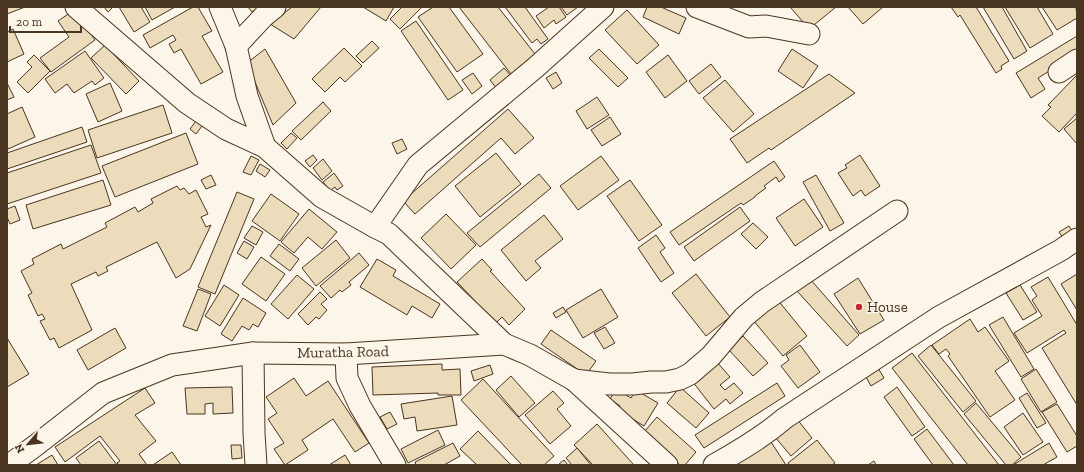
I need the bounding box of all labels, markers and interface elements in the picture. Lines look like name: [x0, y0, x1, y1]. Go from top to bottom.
scale bar: [10, 8, 81, 34]
text: 20 m: [16, 15, 43, 29]
place label: House: [867, 298, 908, 316]
marker: House: [854, 302, 864, 312]
street label: Muratha Road: [297, 342, 390, 362]
north arrow: [8, 424, 48, 464]
text: N: [12, 441, 27, 455]

